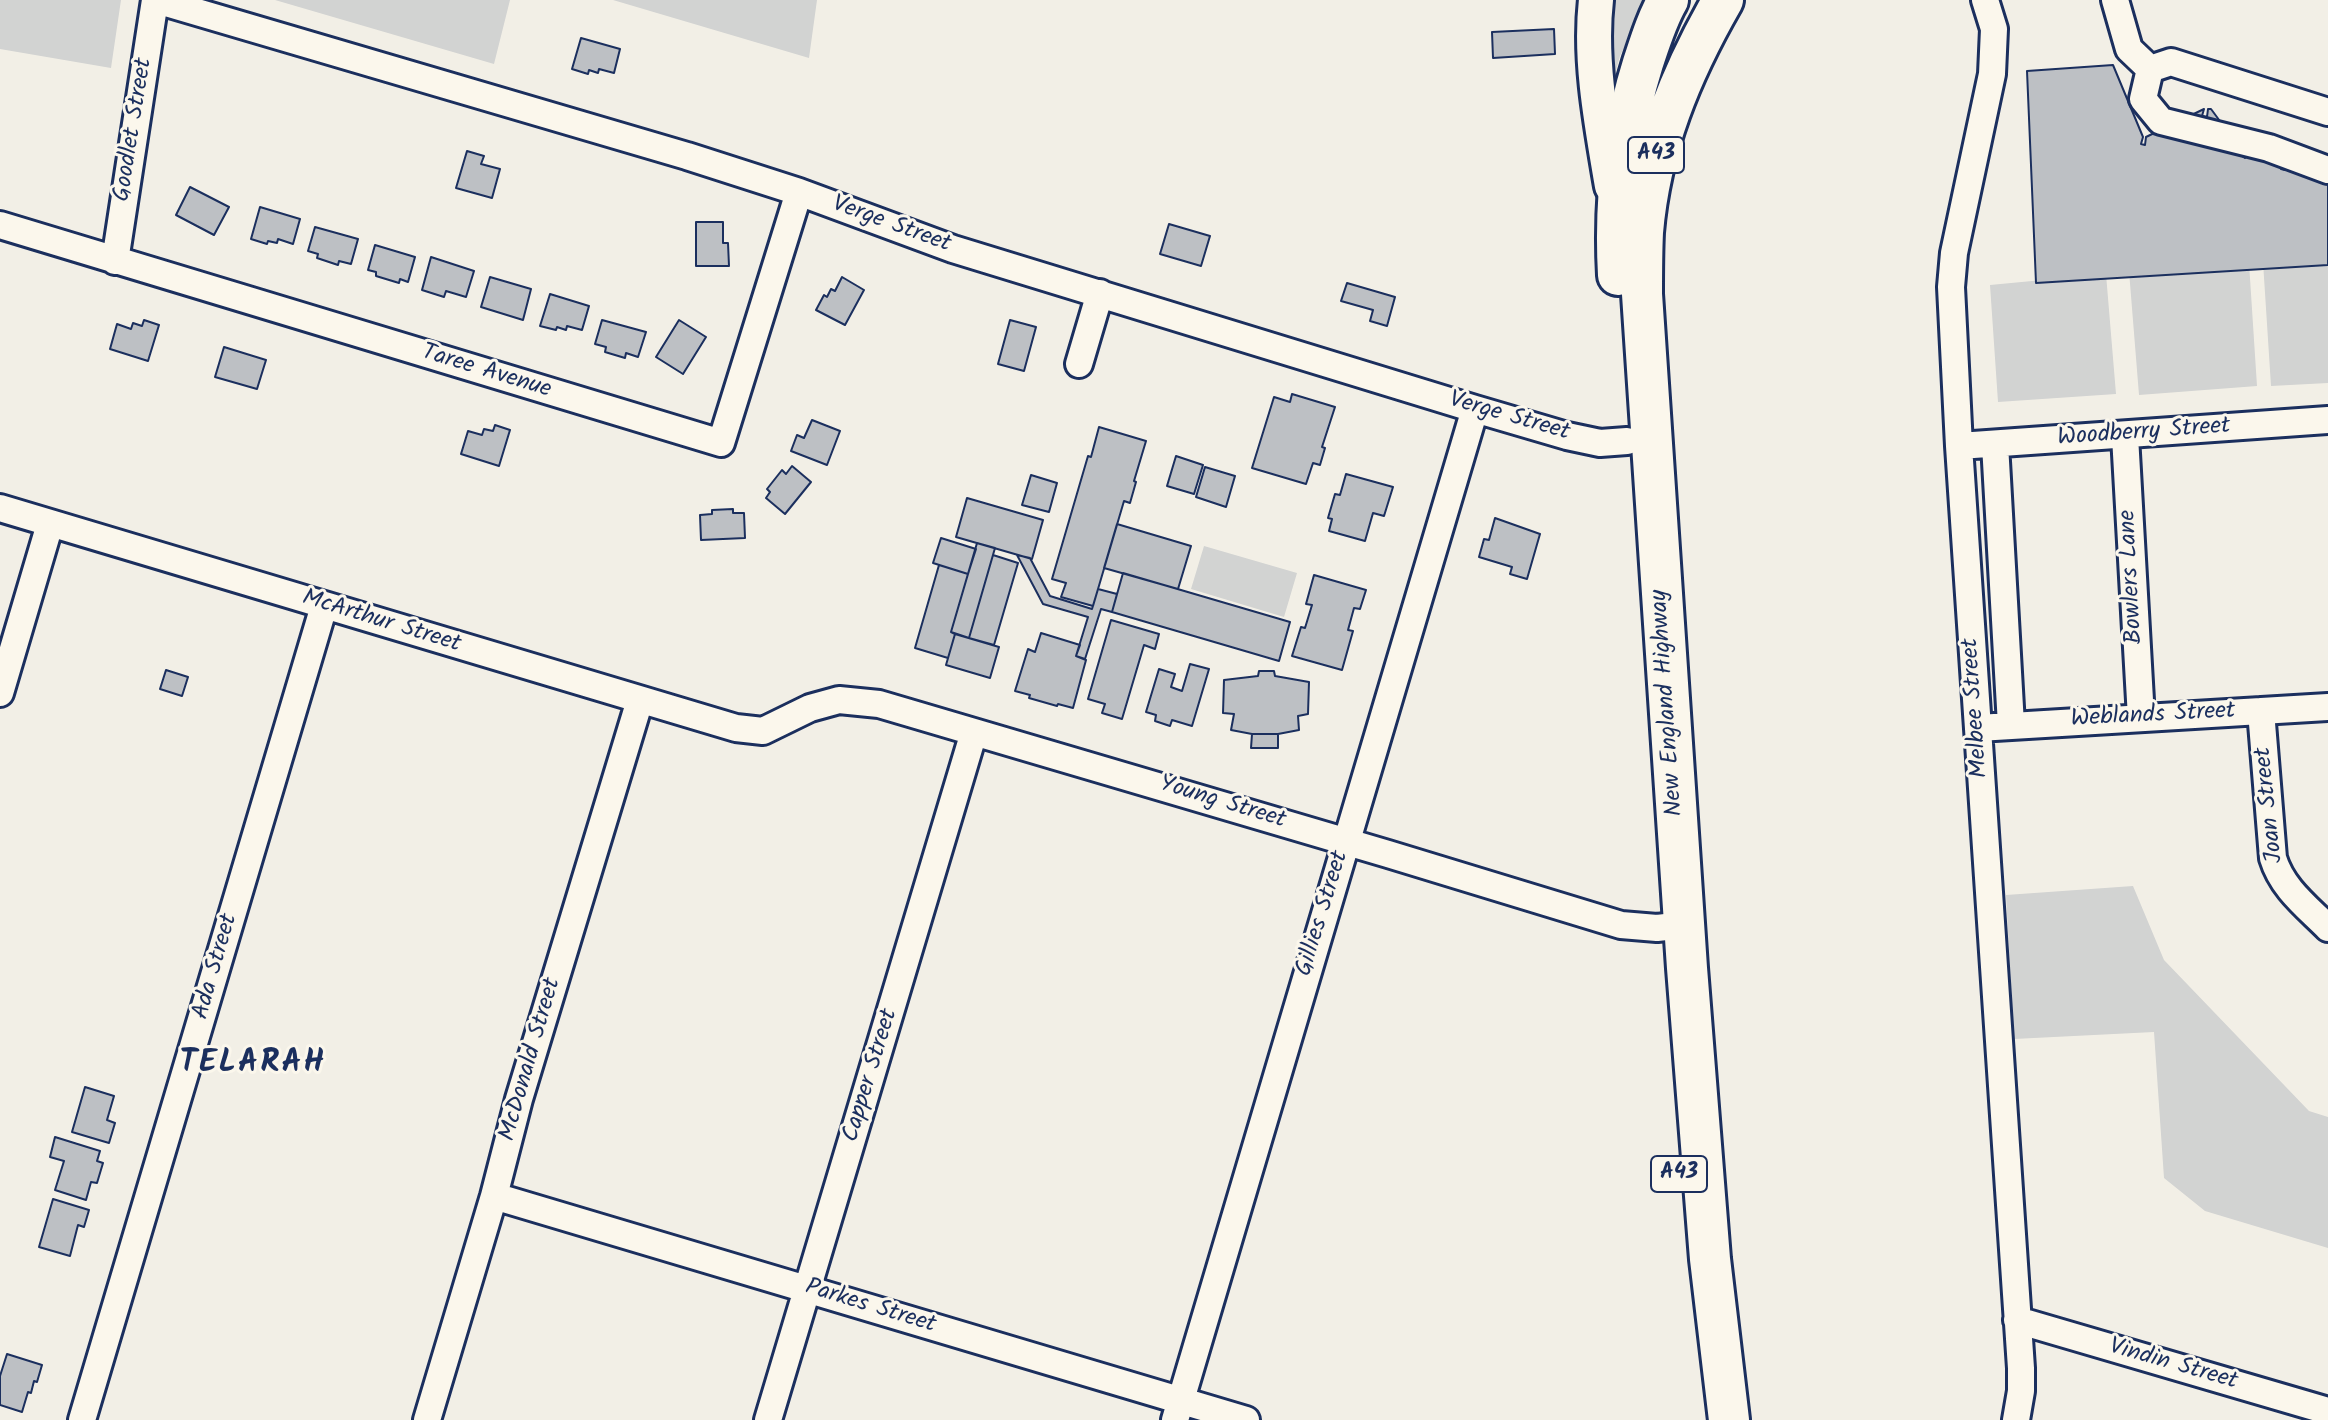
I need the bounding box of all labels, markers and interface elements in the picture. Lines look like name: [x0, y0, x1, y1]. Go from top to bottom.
street label: Goodlet Street: [109, 56, 161, 204]
road number: A43: [1628, 137, 1684, 173]
street label: Verge Street: [828, 191, 954, 261]
street label: Taree Avenue: [418, 340, 554, 406]
street label: Verge Street: [1445, 387, 1573, 449]
street label: Woodberry Street: [2056, 414, 2232, 454]
street label: Bowlers Lane: [2115, 509, 2151, 645]
street label: McArthur Street: [298, 585, 464, 661]
street label: New England Highway: [1647, 589, 1691, 817]
street label: Melbee Street: [1958, 637, 1996, 779]
street label: Weblands Street: [2070, 698, 2236, 736]
street label: Joan Street: [2251, 745, 2291, 865]
street label: Young Street: [1155, 771, 1289, 837]
street label: Gillies Street: [1291, 848, 1357, 980]
street label: Ada Street: [188, 911, 246, 1023]
street label: McDonald Street: [495, 975, 569, 1145]
street label: Capper Street: [838, 1006, 906, 1146]
district label: TELARAH: [180, 1047, 326, 1085]
road number: A43: [1651, 1156, 1707, 1192]
street label: Parkes Street: [801, 1274, 939, 1342]
street label: Vindin Street: [2105, 1334, 2241, 1398]

